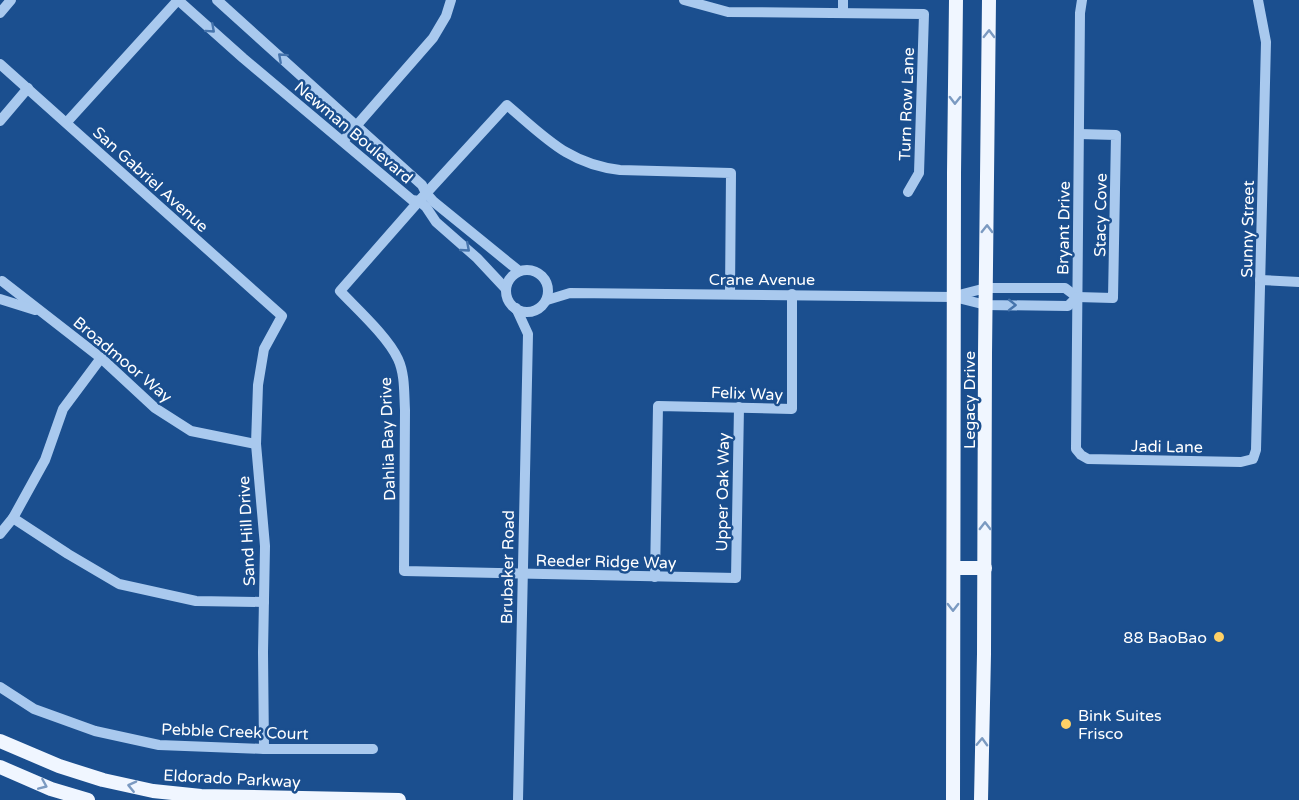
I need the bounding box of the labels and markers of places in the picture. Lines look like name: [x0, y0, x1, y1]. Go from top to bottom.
place label: 88 BaoBao: [1123, 628, 1207, 648]
marker: 88 BaoBao: [1212, 630, 1226, 644]
place label: Bink Suites Frisco: [1078, 706, 1162, 744]
marker: Bink Suites Frisco: [1059, 717, 1073, 731]

